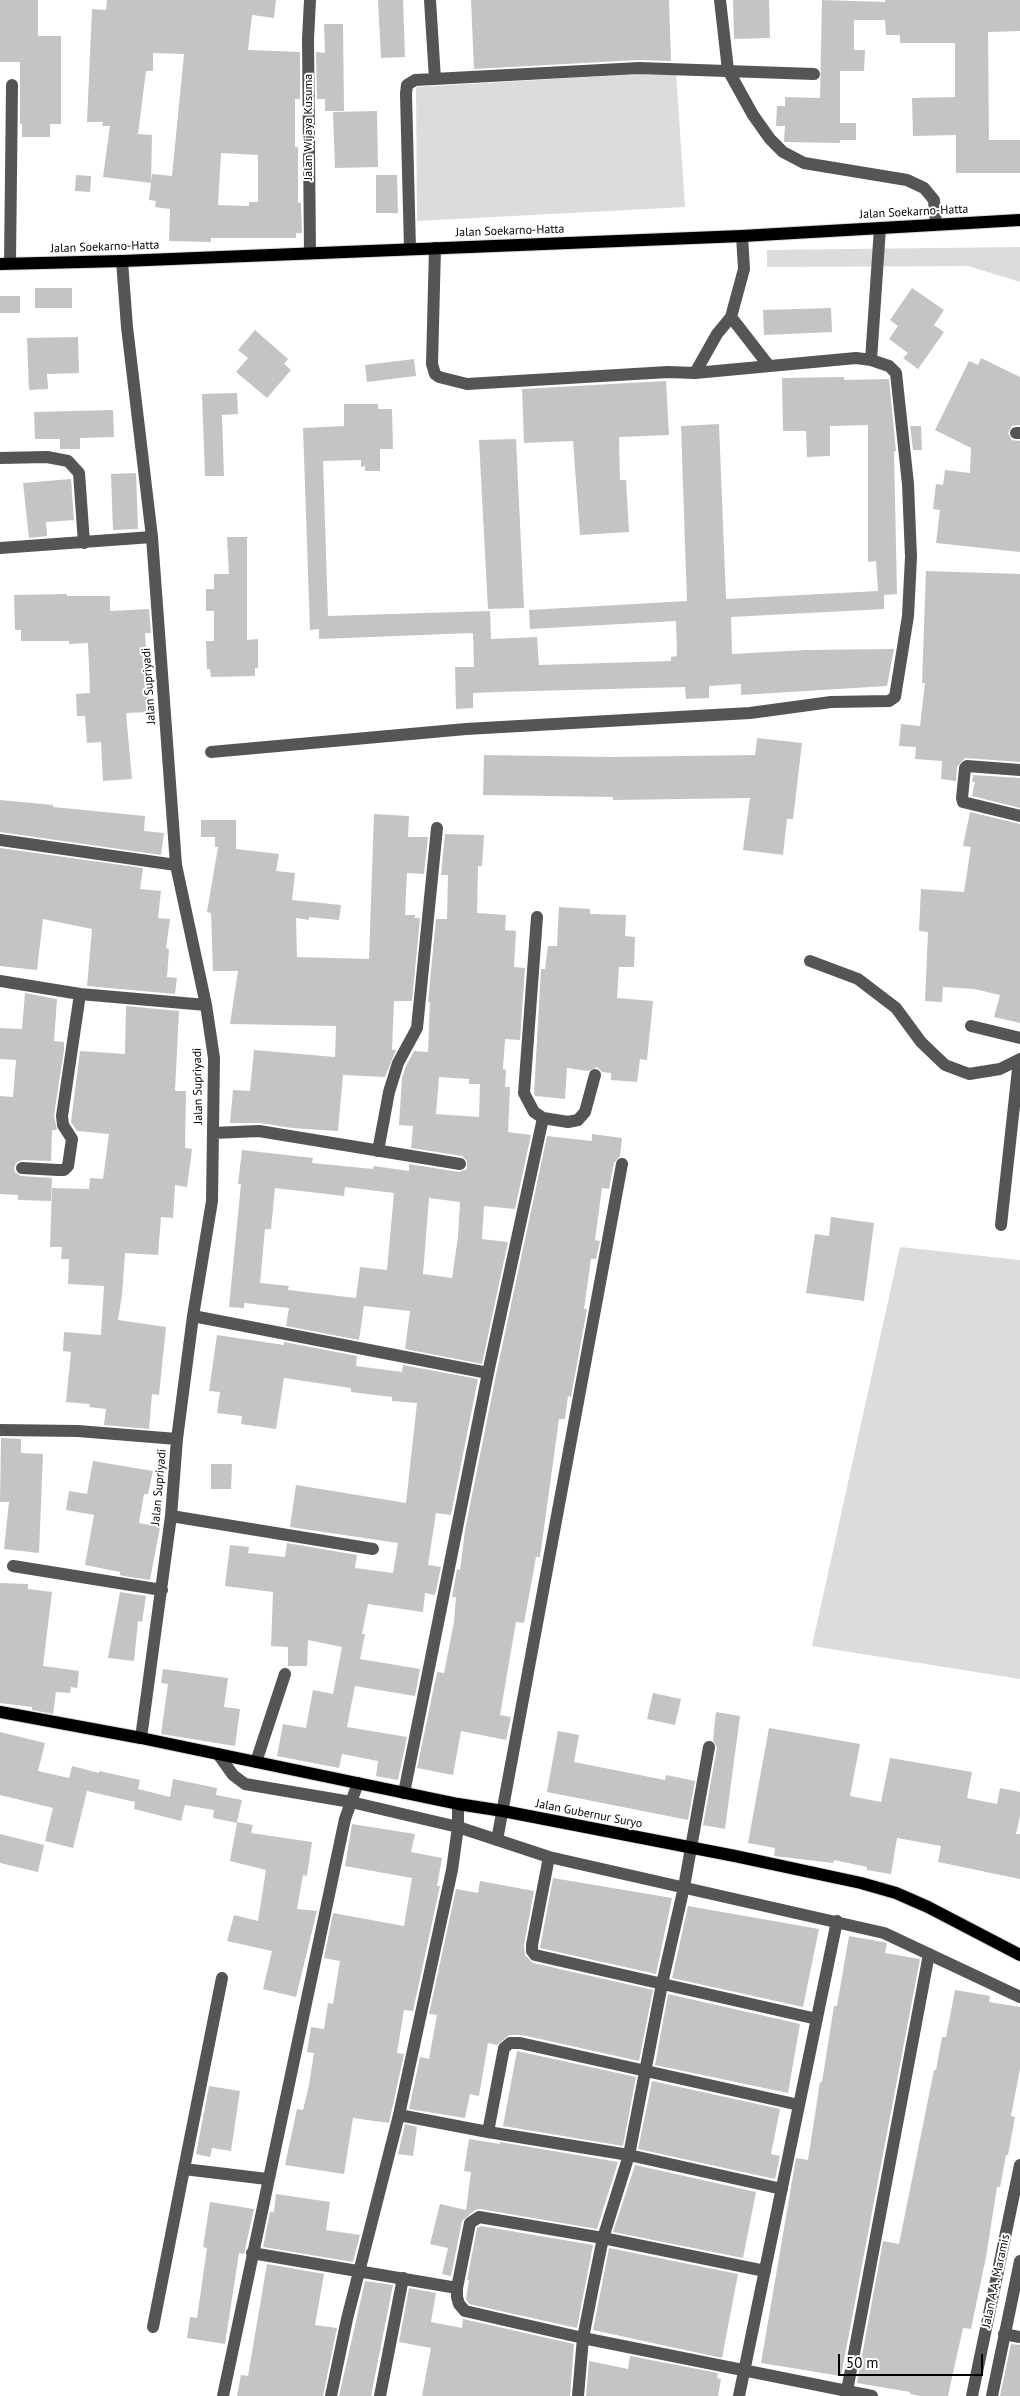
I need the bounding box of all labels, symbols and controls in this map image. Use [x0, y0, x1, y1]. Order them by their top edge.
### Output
street label: Jalan Wijaya Kusuma [302, 74, 316, 180]
street label: Jalan Soekarno-Hatta [859, 202, 969, 222]
street label: Jalan Soekarno-Hatta [455, 222, 565, 240]
street label: Jalan Soekarno-Hatta [50, 238, 160, 256]
street label: Jalan Supriyadi [139, 647, 159, 725]
street label: Jalan Supriyadi [190, 1048, 206, 1124]
street label: Jalan Supriyadi [148, 1448, 170, 1526]
street label: Jalan Gubernur Suryo [534, 1797, 644, 1831]
street label: Jalan A.A. Maramis [979, 2233, 1013, 2329]
scale bar [840, 2344, 985, 2376]
text: 50 m [846, 2353, 879, 2372]

